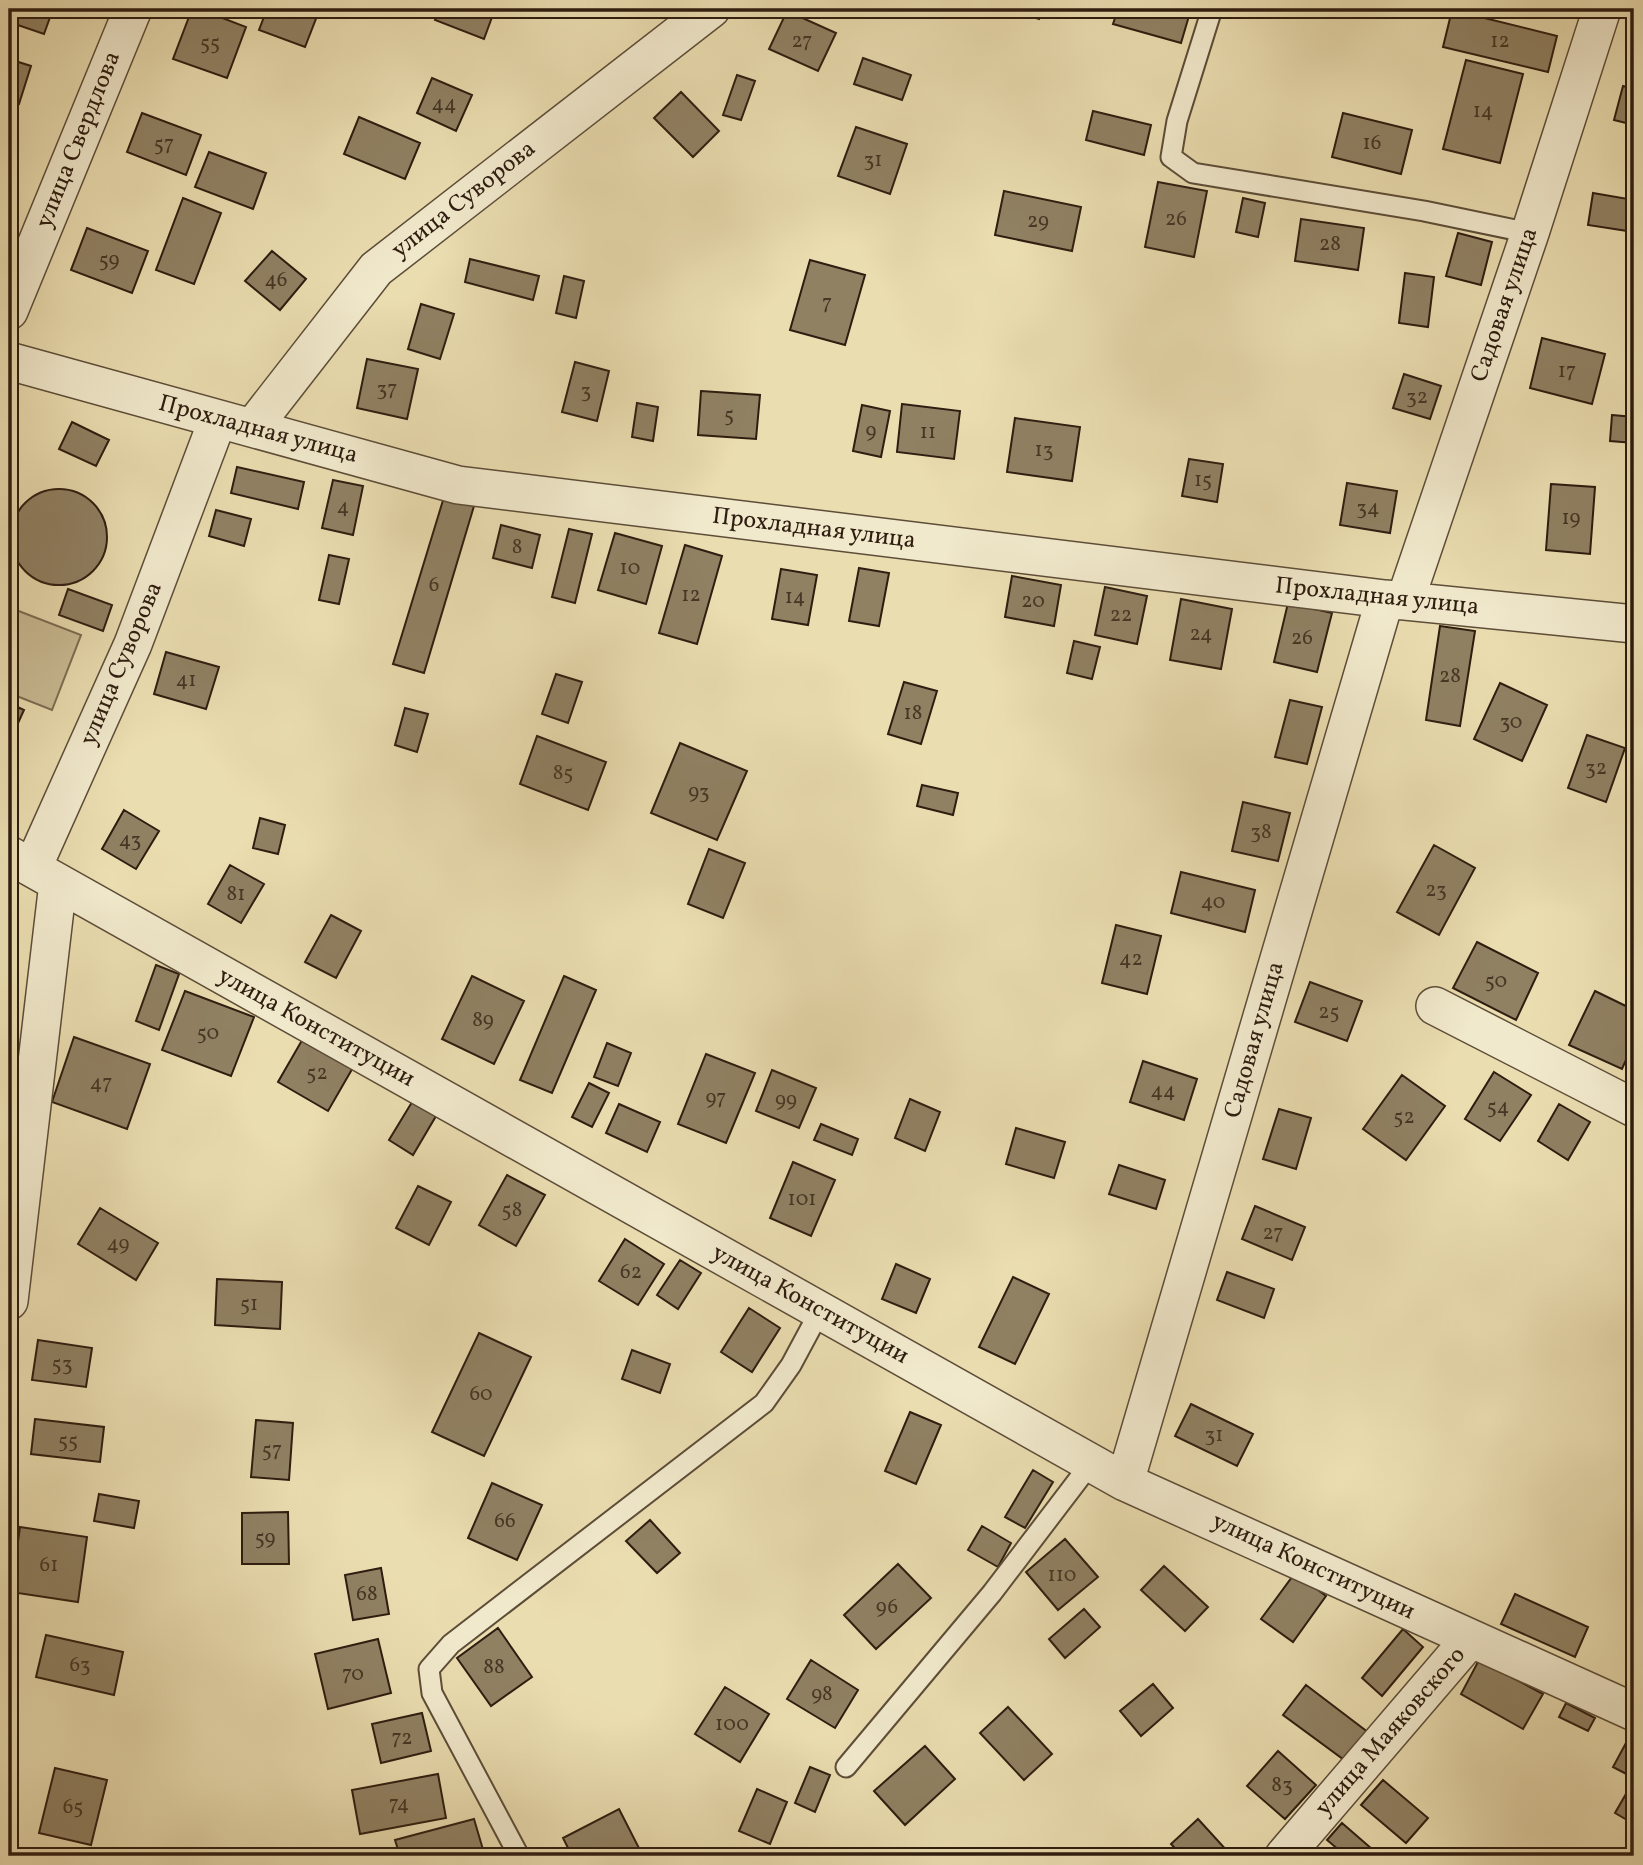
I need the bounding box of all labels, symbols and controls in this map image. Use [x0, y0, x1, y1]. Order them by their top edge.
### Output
house number: 27 [792, 27, 812, 56]
house number: 12 [1490, 27, 1510, 56]
house number: 55 [200, 29, 220, 58]
street label: улица Свердлова [28, 46, 130, 234]
house number: 44 [431, 90, 457, 119]
house number: 14 [1473, 97, 1493, 126]
house number: 16 [1363, 129, 1381, 158]
house number: 57 [154, 130, 174, 159]
street label: улица Суворова [385, 133, 543, 267]
house number: 31 [864, 146, 882, 175]
house number: 26 [1165, 205, 1187, 234]
house number: 29 [1027, 207, 1049, 236]
street label: Садовая улица [1463, 223, 1547, 387]
house number: 28 [1319, 230, 1341, 259]
house number: 59 [99, 246, 119, 275]
house number: 46 [265, 266, 287, 295]
house number: 7 [822, 289, 832, 318]
house number: 17 [1558, 357, 1576, 386]
house number: 37 [377, 375, 397, 404]
house number: 3 [581, 377, 591, 406]
house number: 32 [1406, 383, 1428, 412]
street label: Прохладная улица [155, 387, 361, 473]
house number: 5 [724, 401, 734, 430]
house number: 9 [866, 417, 877, 446]
house number: 11 [920, 418, 936, 447]
house number: 13 [1035, 436, 1053, 465]
house number: 15 [1194, 466, 1212, 495]
house number: 4 [337, 493, 349, 522]
house number: 34 [1356, 494, 1380, 523]
street label: Прохладная улица [710, 500, 918, 558]
house number: 19 [1561, 504, 1581, 533]
house number: 8 [512, 533, 522, 562]
house number: 10 [620, 554, 640, 583]
street label: Прохладная улица [1273, 569, 1481, 625]
house number: 6 [429, 571, 439, 600]
street label: улица Суворова [72, 577, 172, 751]
house number: 12 [681, 581, 701, 610]
house number: 14 [785, 583, 805, 612]
house number: 20 [1021, 587, 1045, 616]
house number: 22 [1110, 601, 1132, 630]
house number: 24 [1189, 620, 1213, 649]
house number: 26 [1291, 624, 1313, 653]
house number: 28 [1439, 662, 1461, 691]
house number: 41 [176, 666, 196, 695]
house number: 18 [904, 699, 922, 728]
house number: 30 [1500, 708, 1522, 737]
house number: 32 [1585, 754, 1607, 783]
house number: 85 [553, 759, 573, 788]
house number: 93 [688, 778, 710, 807]
house number: 38 [1250, 818, 1272, 847]
house number: 43 [119, 826, 141, 855]
house number: 23 [1425, 876, 1447, 905]
house number: 81 [227, 880, 245, 909]
house number: 40 [1201, 888, 1225, 917]
house number: 42 [1119, 945, 1143, 974]
street label: Садовая улица [1216, 958, 1294, 1122]
street label: улица Конституции [211, 960, 421, 1096]
house number: 50 [1485, 967, 1507, 996]
house number: 25 [1318, 998, 1340, 1027]
house number: 89 [472, 1006, 494, 1035]
house number: 50 [197, 1019, 219, 1048]
house number: 52 [306, 1059, 328, 1088]
house number: 47 [90, 1069, 112, 1098]
house number: 44 [1150, 1077, 1176, 1106]
house number: 97 [705, 1084, 727, 1113]
house number: 99 [775, 1086, 797, 1115]
house number: 54 [1487, 1093, 1509, 1122]
house number: 52 [1393, 1103, 1415, 1132]
house number: 101 [788, 1185, 816, 1214]
house number: 58 [502, 1196, 522, 1225]
house number: 27 [1263, 1219, 1283, 1248]
house number: 49 [107, 1230, 130, 1259]
street label: улица Конституции [705, 1237, 915, 1373]
house number: 62 [620, 1258, 642, 1287]
house number: 51 [240, 1290, 258, 1319]
house number: 53 [52, 1350, 72, 1379]
house number: 60 [469, 1380, 493, 1409]
house number: 31 [1205, 1421, 1223, 1450]
house number: 55 [58, 1427, 78, 1456]
house number: 57 [262, 1436, 282, 1465]
street label: улица Конституции [1206, 1505, 1420, 1629]
house number: 66 [494, 1507, 516, 1536]
house number: 59 [255, 1524, 275, 1553]
house number: 61 [40, 1551, 58, 1580]
house number: 110 [1048, 1561, 1076, 1590]
house number: 68 [356, 1580, 378, 1609]
house number: 96 [876, 1593, 898, 1622]
street label: улица Маяковского [1308, 1640, 1474, 1824]
house number: 63 [69, 1651, 91, 1680]
house number: 88 [483, 1653, 505, 1682]
house number: 70 [342, 1660, 364, 1689]
house number: 98 [811, 1680, 833, 1709]
house number: 100 [715, 1710, 749, 1739]
house number: 72 [391, 1724, 413, 1753]
house number: 83 [1271, 1771, 1293, 1800]
house number: 74 [389, 1790, 409, 1819]
house number: 65 [63, 1793, 83, 1822]

